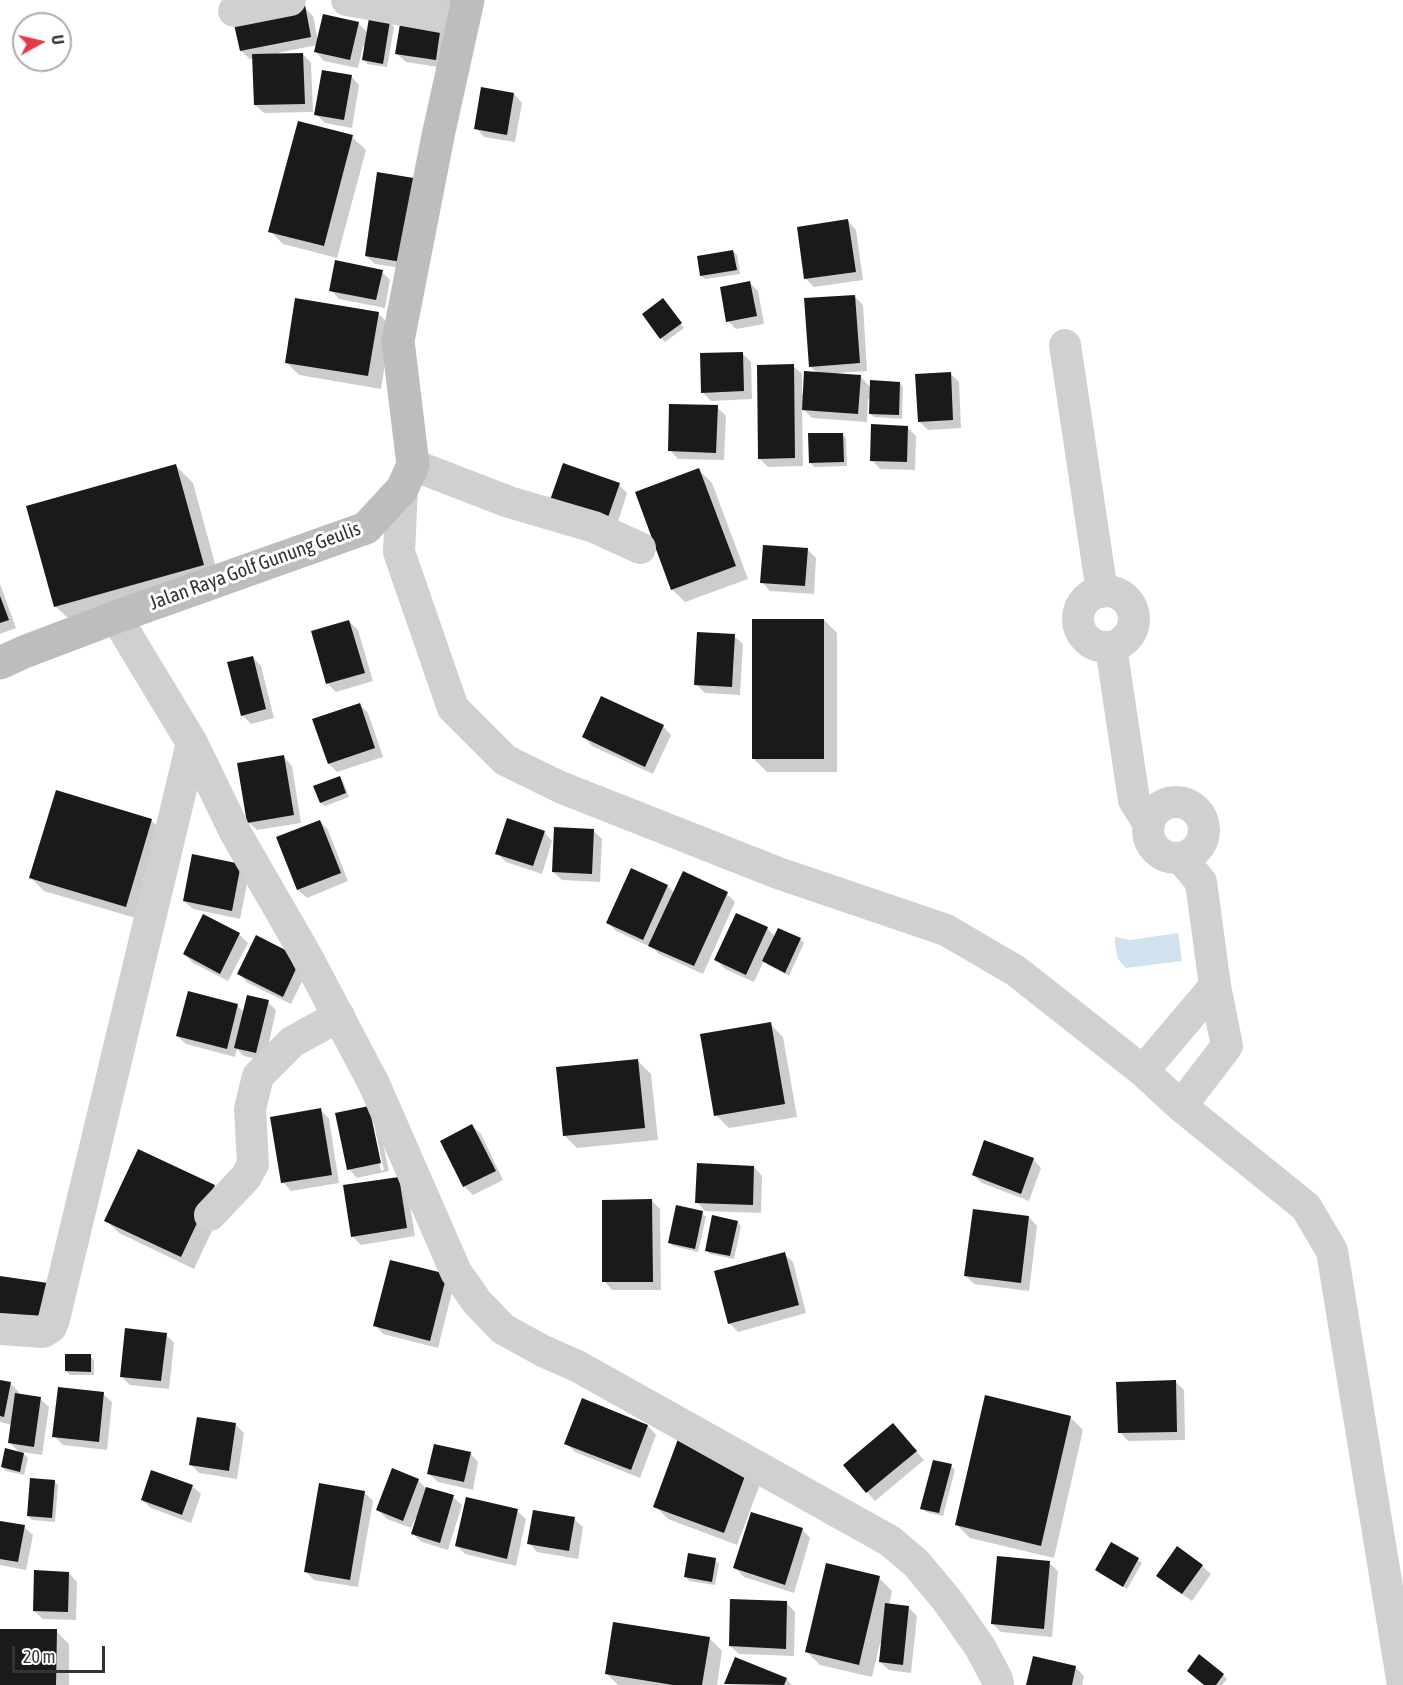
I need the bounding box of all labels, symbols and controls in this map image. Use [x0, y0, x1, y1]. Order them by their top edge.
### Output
north arrow [12, 12, 72, 72]
text: U [48, 34, 67, 46]
street label: Jalan Raya Golf Gunung Geulis [146, 517, 364, 615]
scale bar [15, 1634, 108, 1672]
text: 20 m [23, 1646, 55, 1667]

